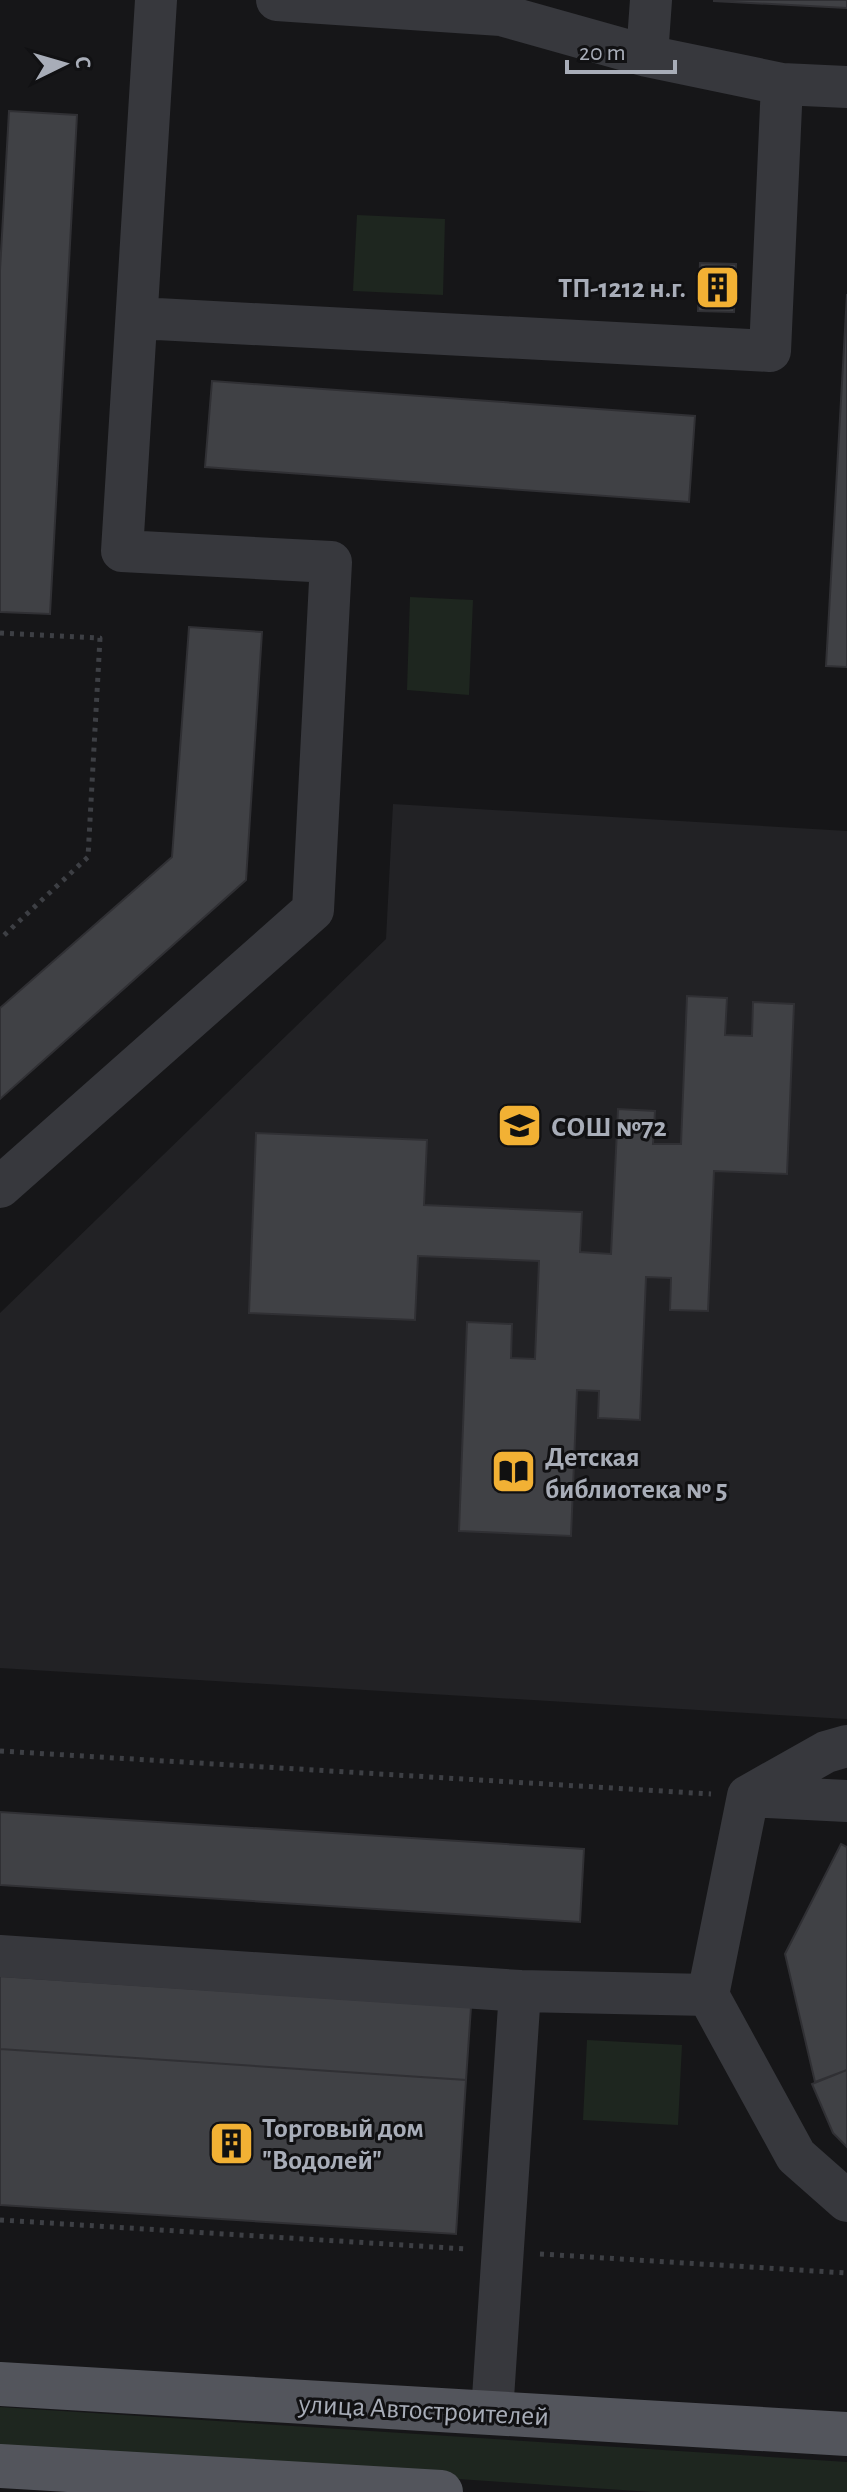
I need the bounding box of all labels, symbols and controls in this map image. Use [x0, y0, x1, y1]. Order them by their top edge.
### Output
north arrow [24, 24, 104, 104]
scale bar [567, 24, 675, 74]
text: 20 m [579, 41, 626, 65]
text: С [71, 55, 94, 69]
building icon: ТП-1212 н.г. [693, 263, 741, 311]
place label: ТП-1212 н.г. [558, 275, 686, 303]
school or university icon: СОШ №72 [496, 1102, 544, 1150]
place label: СОШ №72 [551, 1114, 667, 1142]
place label: Детская библиотека № 5 [545, 1444, 728, 1504]
library icon: Детская библиотека № 5 [490, 1448, 538, 1496]
place label: Торговый дом "Водолей" [262, 2115, 424, 2175]
building icon: Торговый дом "Водолей" [207, 2119, 255, 2167]
street label: улица Автостроителей [297, 2390, 550, 2432]

